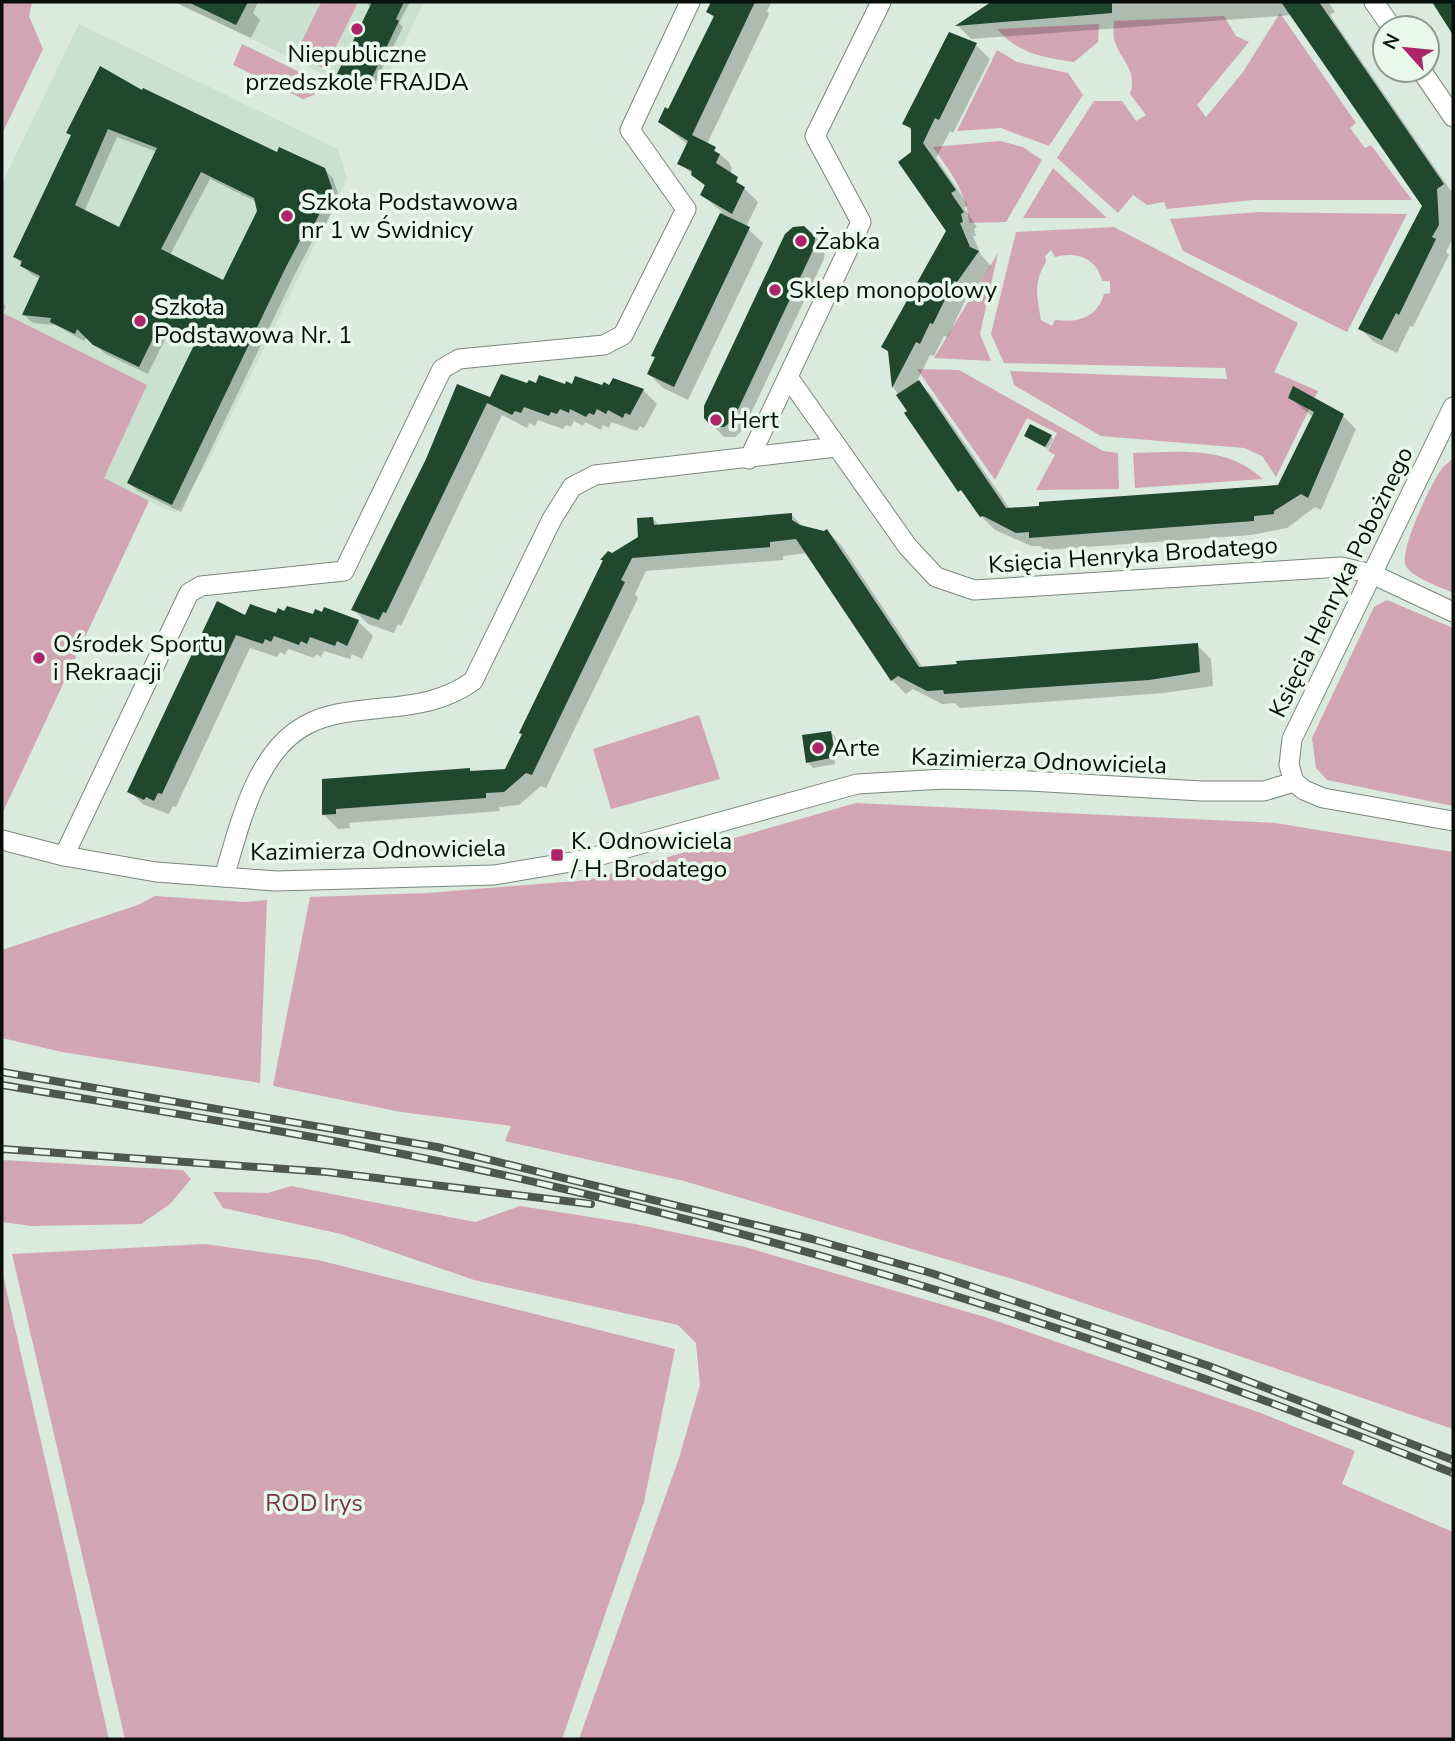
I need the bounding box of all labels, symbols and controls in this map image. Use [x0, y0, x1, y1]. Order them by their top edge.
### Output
north arrow [1371, 14, 1441, 84]
marker: Niepubliczne przedszkole FRAJDA [349, 21, 365, 37]
text: N [1377, 29, 1407, 54]
place label: Niepubliczne przedszkole FRAJDA [245, 38, 469, 98]
place label: Szkoła Podstawowa nr 1 w Świdnicy [301, 186, 518, 246]
marker: Szkoła Podstawowa nr 1 w Świdnicy [279, 208, 295, 224]
place label: Żabka [815, 225, 880, 257]
marker: Żabka [793, 233, 809, 249]
place label: Sklep monopolowy [789, 274, 998, 306]
marker: Sklep monopolowy [767, 282, 783, 298]
place label: Szkoła Podstawowa Nr. 1 [154, 291, 352, 351]
marker: Szkoła Podstawowa Nr. 1 [132, 313, 148, 329]
place label: Hert [730, 404, 779, 436]
marker: Hert [708, 412, 724, 428]
street label: Księcia Henryka Pobożnego [1261, 441, 1421, 723]
street label: Księcia Henryka Brodatego [987, 529, 1279, 581]
place label: Ośrodek Sportu i Rekraacji [53, 628, 223, 688]
marker: Ośrodek Sportu i Rekraacji [31, 650, 47, 666]
place label: Arte [832, 732, 880, 764]
marker: Arte [810, 740, 826, 756]
street label: Kazimierza Odnowiciela [911, 741, 1167, 781]
place label: K. Odnowiciela / H. Brodatego [570, 825, 732, 885]
street label: Kazimierza Odnowiciela [250, 832, 506, 868]
marker: K. Odnowiciela / H. Brodatego [549, 847, 565, 863]
park label: ROD Irys [265, 1487, 363, 1519]

